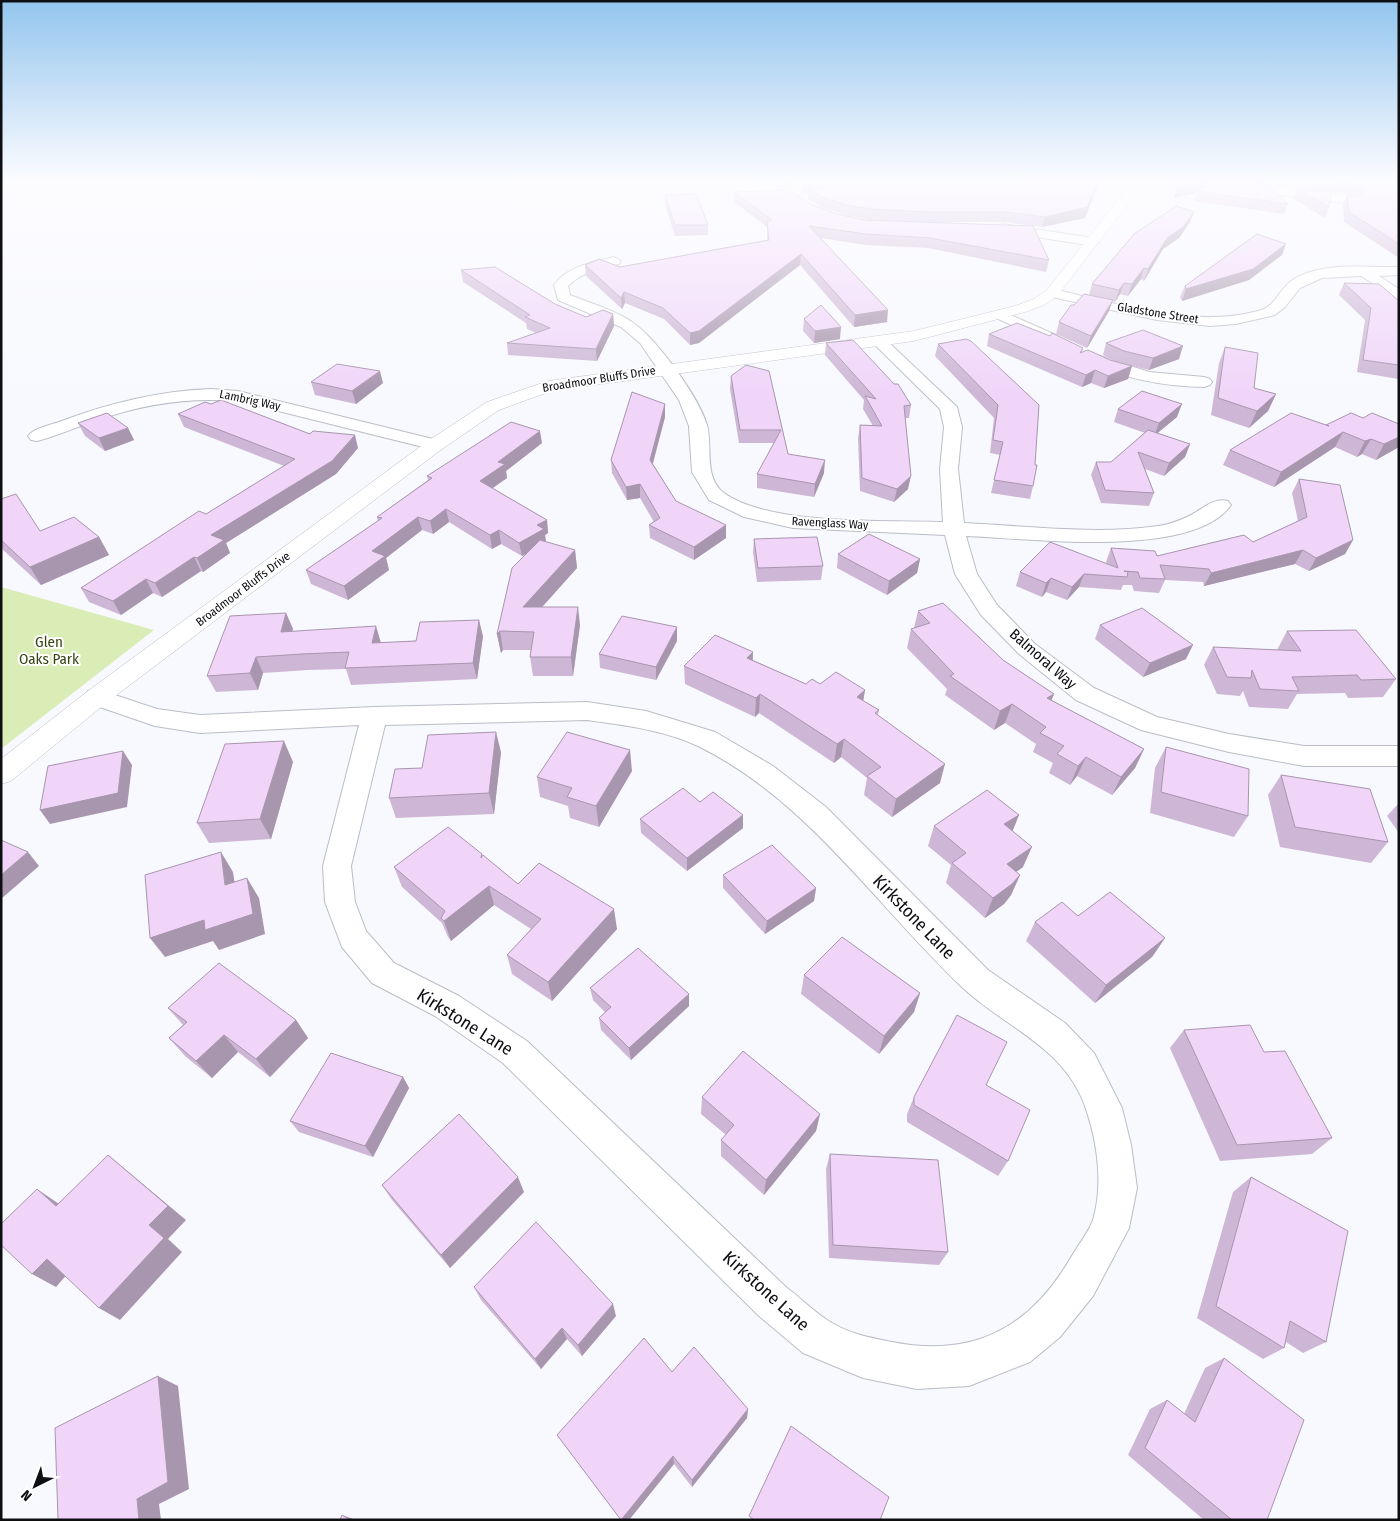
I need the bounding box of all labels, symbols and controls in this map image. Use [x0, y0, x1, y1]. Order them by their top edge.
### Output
street label: Gladstone Street [1116, 300, 1200, 326]
street label: Broadmoor Bluffs Drive [541, 363, 657, 395]
street label: Lambrig Way [218, 387, 282, 413]
street label: Ravenglass Way [791, 514, 869, 532]
street label: Broadmoor Bluffs Drive [193, 549, 293, 629]
street label: Balmoral Way [1006, 625, 1080, 693]
park label: Glen Oaks Park [19, 633, 79, 668]
street label: Kirkstone Lane [868, 870, 960, 964]
street label: Kirkstone Lane [413, 984, 517, 1060]
street label: Kirkstone Lane [718, 1246, 814, 1336]
north arrow [10, 1461, 60, 1511]
text: N [18, 1486, 35, 1504]

